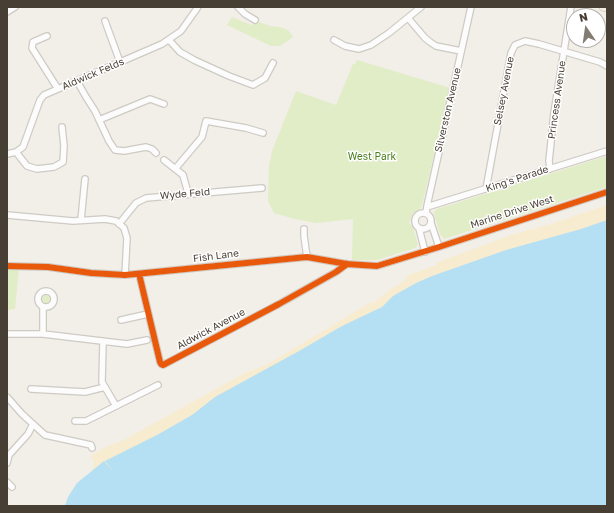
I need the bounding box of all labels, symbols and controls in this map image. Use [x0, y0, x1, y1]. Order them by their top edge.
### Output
north arrow [566, 8, 606, 48]
text: N [578, 10, 589, 24]
street label: Aldwick Felds [60, 56, 126, 92]
street label: Selsey Avenue [491, 56, 517, 126]
street label: Princess Avenue [546, 60, 568, 140]
street label: Silverston Avenue [432, 67, 464, 153]
park label: West Park [348, 151, 396, 163]
street label: King's Parade [484, 163, 550, 195]
street label: Wyde Feld [159, 186, 211, 202]
street label: Marine Drive West [469, 193, 555, 231]
street label: Fish Lane [192, 247, 240, 265]
street label: Aldwick Avenue [175, 306, 247, 352]

